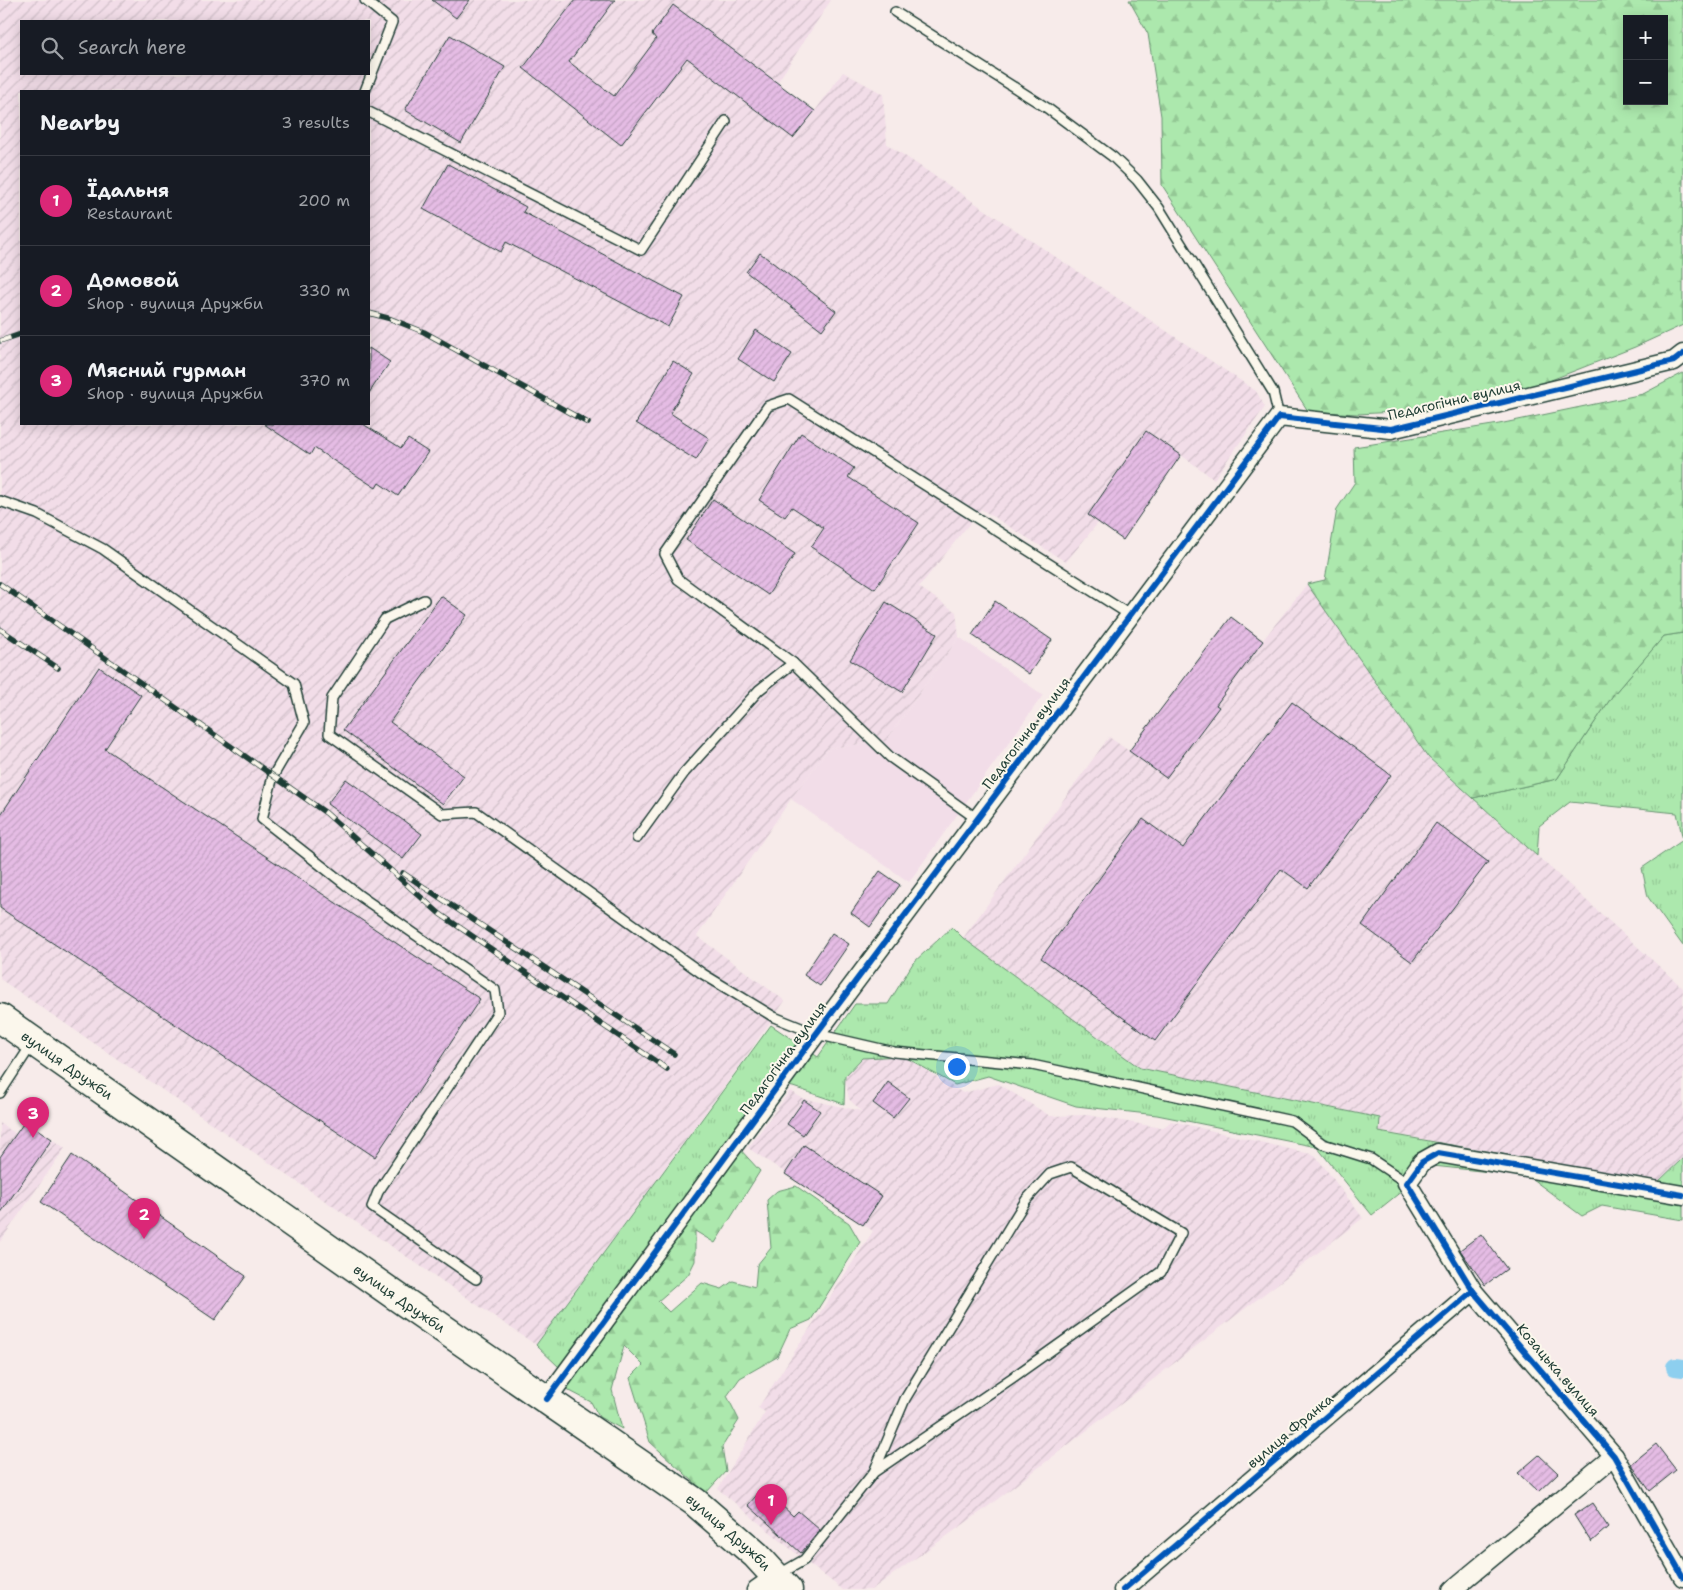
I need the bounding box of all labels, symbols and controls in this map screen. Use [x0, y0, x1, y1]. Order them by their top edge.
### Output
map controls [1623, 15, 1668, 105]
button: + [1623, 15, 1668, 60]
search box [20, 20, 370, 75]
icon: search [38, 34, 66, 62]
text: Search here [78, 35, 187, 60]
button: − [1623, 60, 1668, 105]
text: Nearby [40, 109, 120, 137]
text: 3 results [281, 112, 350, 133]
text: Їдальня [87, 178, 169, 203]
text: 1 [52, 190, 60, 211]
text: 200 m [298, 190, 350, 211]
text: Restaurant [87, 203, 173, 224]
text: Домовой [87, 268, 179, 293]
text: 2 [50, 280, 62, 301]
text: 330 m [298, 280, 350, 301]
text: Shop · вулиця Дружби [87, 293, 263, 314]
text: Мясний гурман [87, 358, 246, 383]
text: 3 [50, 370, 62, 391]
text: 370 m [299, 370, 350, 391]
street label: Педагогічна вулиця [1386, 376, 1522, 424]
text: Shop · вулиця Дружби [87, 383, 263, 404]
street label: Педагогічна вулиця [978, 673, 1074, 793]
street label: Педагогічна вулиця [736, 998, 830, 1118]
street label: вулиця Дружби [18, 1027, 117, 1104]
your location [944, 1054, 970, 1080]
pin: 3 [17, 1097, 49, 1138]
pin: 2 [128, 1198, 160, 1239]
street label: вулиця Дружби [350, 1260, 449, 1336]
street label: Козацька вулиця [1513, 1320, 1603, 1420]
street label: вулиця Франка [1243, 1390, 1337, 1472]
pin: 1 [755, 1484, 787, 1525]
street label: вулиця Дружби [683, 1489, 775, 1575]

